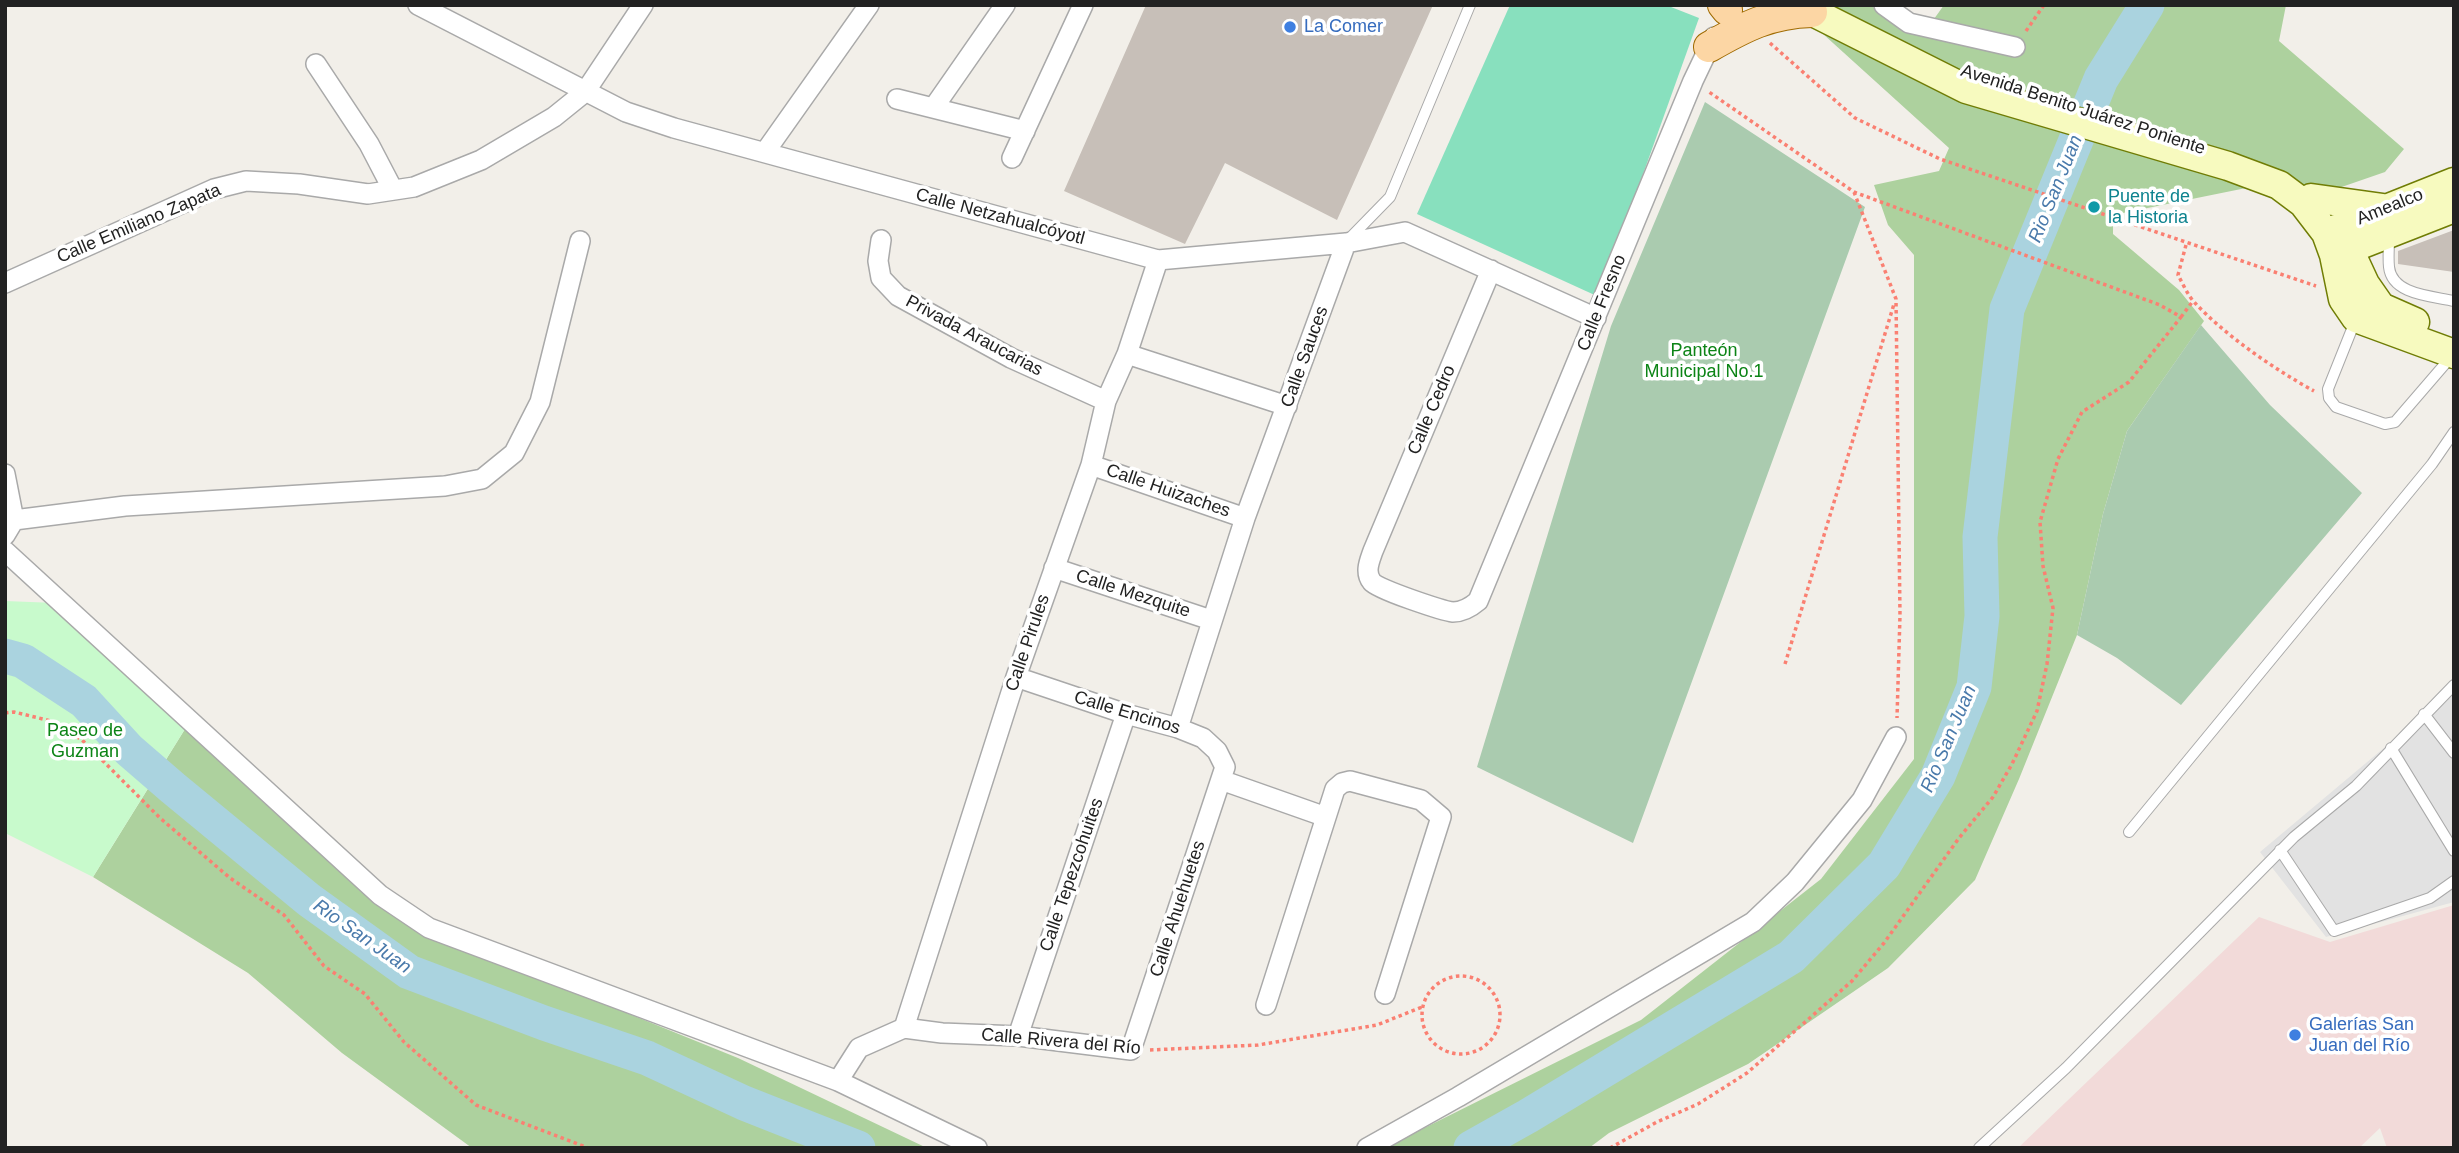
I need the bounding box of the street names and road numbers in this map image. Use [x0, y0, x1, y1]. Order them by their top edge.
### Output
street label: Avenida Benito Juárez Poniente [1958, 60, 2208, 160]
street label: Calle Emiliano Zapata [54, 180, 224, 268]
street label: Calle Netzahualcóyotl [913, 184, 1087, 250]
street label: Amealco [2353, 184, 2427, 230]
street label: Calle Fresno [1573, 252, 1631, 354]
street label: Privada Araucarias [902, 291, 1046, 381]
street label: Calle Sauces [1277, 303, 1333, 411]
street label: Calle Cedro [1403, 362, 1461, 458]
street label: Calle Huizaches [1103, 460, 1233, 522]
street label: Calle Mezquite [1073, 565, 1193, 623]
street label: Calle Pirules [1001, 592, 1055, 694]
street label: Calle Encinos [1071, 687, 1183, 739]
street label: Calle Tepezcohuites [1036, 795, 1108, 955]
street label: Calle Ahuehuetes [1146, 838, 1210, 980]
street label: Calle Rivera del Río [980, 1024, 1142, 1060]

